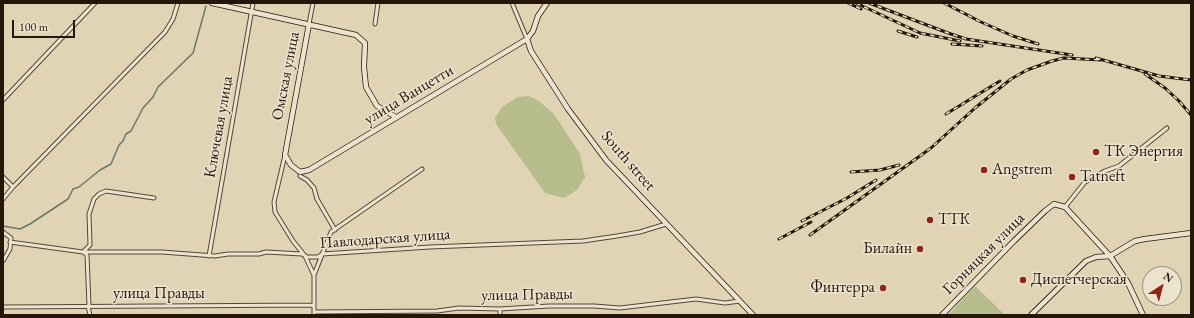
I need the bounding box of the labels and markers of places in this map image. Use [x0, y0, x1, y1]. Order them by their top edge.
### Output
place label: ТК Энергия [1104, 142, 1183, 162]
marker: ТК Энергия [1091, 147, 1101, 157]
place label: Angstrem [992, 160, 1053, 180]
marker: Angstrem [979, 165, 989, 175]
place label: Tatneft [1080, 167, 1125, 187]
marker: Tatneft [1067, 172, 1077, 182]
place label: ТТК [938, 210, 970, 230]
marker: ТТК [925, 215, 935, 225]
place label: Билайн [863, 239, 912, 259]
marker: Билайн [915, 244, 925, 254]
place label: Диспетчерская [1031, 270, 1127, 290]
marker: Диспетчерская [1018, 275, 1028, 285]
place label: Финтерра [811, 278, 875, 298]
marker: Финтерра [878, 283, 888, 293]

